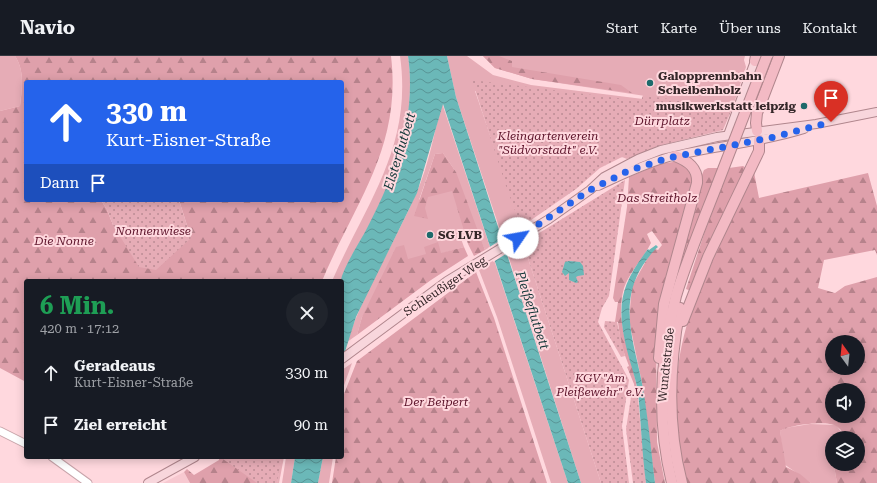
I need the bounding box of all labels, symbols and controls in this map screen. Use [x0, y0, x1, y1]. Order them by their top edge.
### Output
text: Navio [20, 16, 75, 39]
text: Start [606, 20, 639, 36]
text: Karte [661, 20, 697, 36]
text: Über uns [719, 20, 781, 36]
text: Kontakt [803, 20, 857, 36]
place label: Galopprennbahn Scheibenholz [658, 69, 762, 97]
marker: Galopprennbahn Scheibenholz [645, 78, 655, 88]
pin [814, 81, 848, 122]
icon: arrive [820, 87, 842, 109]
text: 330 m [106, 95, 187, 128]
icon: ahead [40, 96, 92, 148]
place label: musikwerkstatt leipzig [656, 99, 797, 113]
marker: musikwerkstatt leipzig [799, 101, 809, 111]
water label: Elsterflutbett [380, 111, 418, 193]
park label: Dürrplatz [633, 114, 690, 128]
text: Kurt-Eisner-Straße [106, 129, 271, 150]
park label: Kleingartenverein "Südvorstadt" e.V. [497, 129, 598, 157]
icon: arrive [87, 172, 109, 194]
text: Dann [40, 174, 79, 192]
park label: Das Streitholz [616, 191, 697, 205]
position arrow [497, 217, 539, 259]
park label: Nonnenwiese [114, 224, 191, 238]
place label: SG LVB [438, 228, 482, 242]
marker: SG LVB [425, 230, 435, 240]
park label: Die Nonne [33, 234, 94, 248]
street label: Schleußiger Weg [401, 253, 489, 319]
water label: Pleißeflutbett [512, 268, 552, 352]
text: 6 Min. [40, 292, 114, 320]
button: close [286, 292, 328, 334]
text: 420 m · 17:12 [40, 321, 119, 336]
street label: Wundtstraße [655, 327, 677, 403]
north arrow [825, 335, 865, 375]
map controls [825, 335, 865, 471]
text: Geradeaus [74, 357, 155, 375]
icon: ahead [40, 362, 62, 384]
text: 330 m [285, 364, 328, 382]
park label: KGV "Am Pleißewehr" e.V. [555, 371, 644, 399]
text: Kurt-Eisner-Straße [74, 375, 193, 390]
button: sound [825, 383, 865, 423]
park label: Der Beipert [403, 395, 469, 409]
icon: arrive [40, 414, 62, 436]
text: Ziel erreicht [74, 416, 167, 434]
text: 90 m [294, 416, 328, 434]
button: layers [825, 431, 865, 471]

